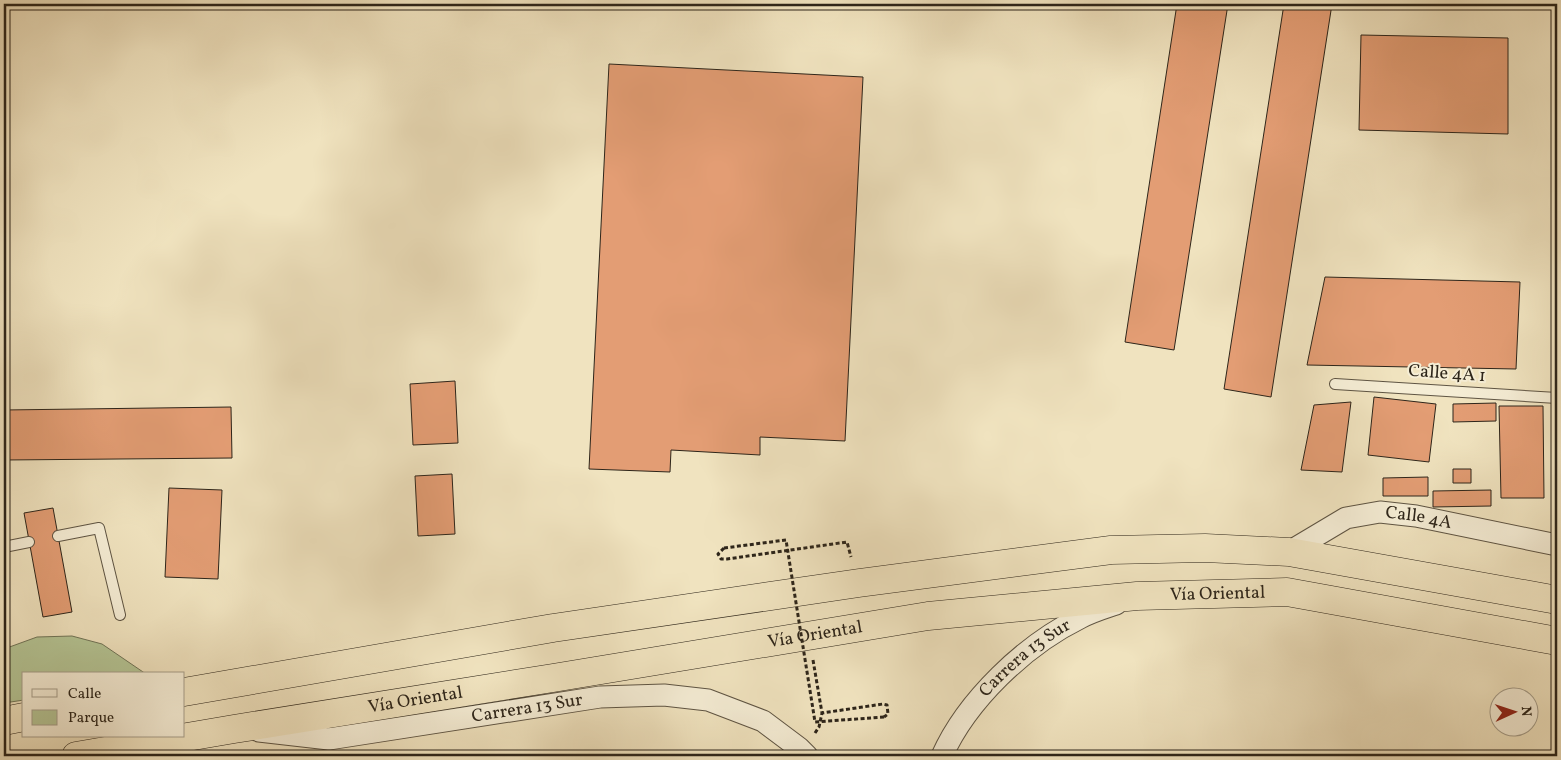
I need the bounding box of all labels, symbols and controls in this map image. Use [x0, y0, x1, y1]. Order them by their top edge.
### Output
street label: Calle 4A 1 [1407, 359, 1487, 389]
street label: Calle 4A [1384, 500, 1455, 536]
street label: Vía Oriental [1170, 580, 1266, 608]
street label: Carrera 13 Sur [973, 613, 1076, 703]
street label: Vía Oriental [766, 615, 864, 655]
legend [22, 672, 185, 738]
street label: Vía Oriental [366, 680, 464, 720]
text: Calle [68, 684, 101, 705]
street label: Carrera 13 Sur [470, 687, 585, 729]
north arrow [1488, 688, 1538, 738]
text: N [1516, 706, 1535, 717]
text: Parque [68, 708, 114, 729]

